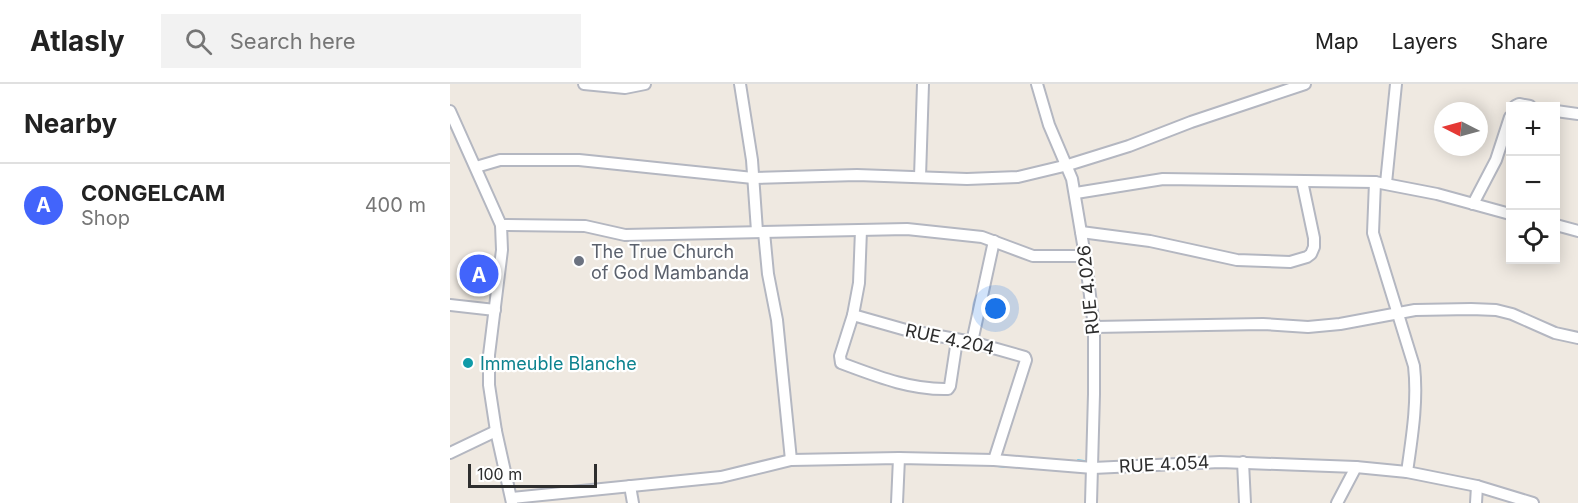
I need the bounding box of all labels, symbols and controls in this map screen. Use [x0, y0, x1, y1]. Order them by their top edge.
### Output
search box [161, 14, 581, 68]
text: Atlasly [30, 24, 125, 58]
icon: search [182, 25, 215, 58]
text: Search here [230, 28, 356, 54]
text: Map [1315, 29, 1359, 54]
text: Layers [1392, 29, 1458, 54]
text: Share [1491, 29, 1548, 54]
north arrow [1434, 102, 1488, 156]
map controls [1506, 102, 1560, 264]
button: + [1506, 102, 1560, 156]
text: Nearby [24, 108, 117, 139]
button: − [1506, 156, 1560, 210]
text: CONGELCAM [81, 180, 225, 206]
text: A [36, 193, 51, 217]
text: 400 m [365, 193, 426, 217]
text: Shop [81, 206, 130, 230]
button: locate [1506, 210, 1560, 264]
place label: The True Church of God Mambanda [591, 241, 749, 283]
street label: RUE 4.026 [1073, 244, 1103, 336]
pin: A [459, 252, 498, 297]
marker: The True Church of God Mambanda [572, 254, 586, 268]
your location [981, 294, 1010, 323]
street label: RUE 4.204 [903, 319, 997, 359]
place label: Immeuble Blanche [480, 353, 637, 374]
marker: Immeuble Blanche [461, 356, 475, 370]
street label: RUE 4.054 [1118, 451, 1210, 477]
scale bar [468, 461, 597, 488]
text: 100 m [477, 464, 522, 484]

